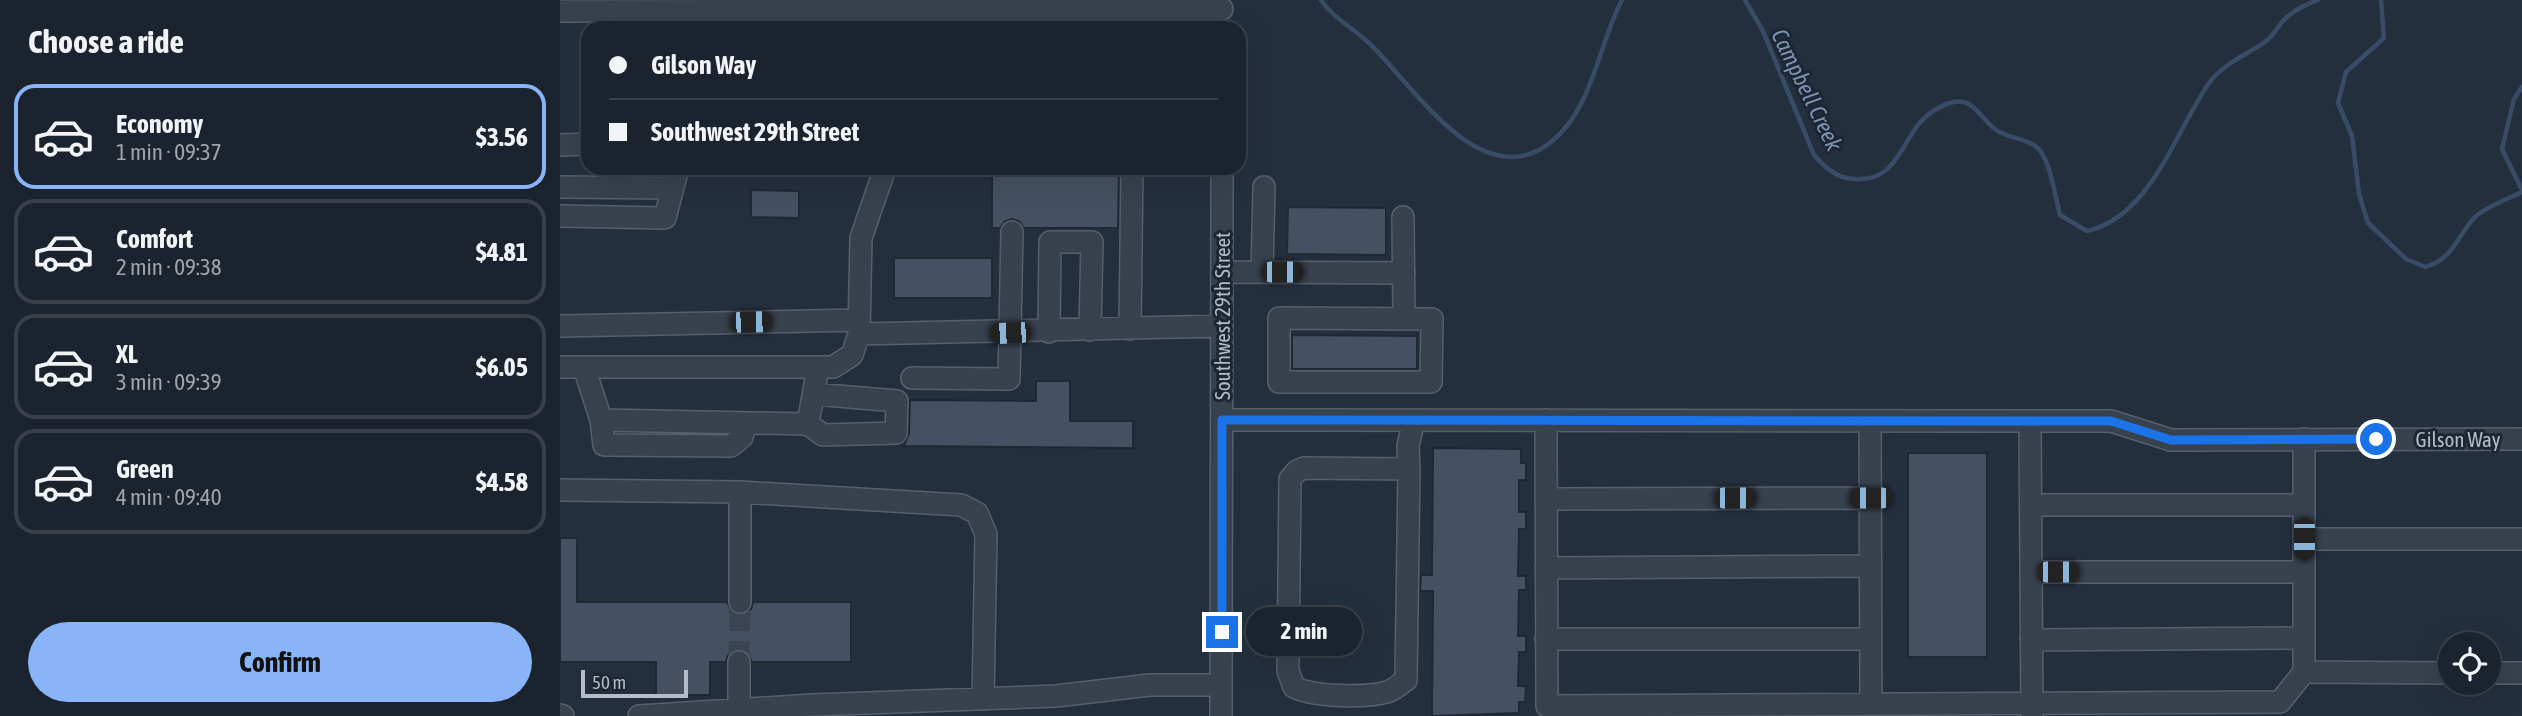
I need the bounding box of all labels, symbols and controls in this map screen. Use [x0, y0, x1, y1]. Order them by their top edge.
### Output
text: Choose a ride [28, 23, 184, 60]
water label: Campbell Creek [1766, 25, 1848, 156]
text: Gilson Way [651, 50, 756, 80]
icon: car [32, 105, 95, 168]
text: Economy [116, 109, 203, 139]
text: Southwest 29th Street [651, 117, 859, 147]
text: $3.56 [476, 122, 528, 152]
text: 1 min · 09:37 [116, 139, 222, 165]
icon: car [32, 220, 95, 283]
text: Comfort [116, 224, 193, 254]
street label: Southwest 29th Street [1210, 232, 1234, 400]
text: $4.81 [476, 237, 528, 267]
text: 2 min · 09:38 [116, 254, 222, 280]
car [1262, 262, 1304, 283]
car [730, 311, 773, 333]
car [989, 322, 1032, 344]
icon: car [32, 335, 95, 398]
text: XL [116, 339, 138, 369]
text: $6.05 [476, 352, 528, 382]
text: 3 min · 09:39 [116, 369, 222, 395]
route start [2360, 423, 2392, 455]
street label: Gilson Way [2416, 427, 2501, 451]
icon: car [32, 450, 95, 513]
text: Green [116, 454, 174, 484]
text: $4.58 [476, 467, 528, 497]
text: 4 min · 09:40 [116, 484, 222, 510]
car [1715, 488, 1757, 509]
car [1850, 488, 1892, 509]
car [2294, 518, 2315, 560]
car [2038, 562, 2080, 583]
callout: 2 min [1246, 608, 1362, 656]
route end [1206, 616, 1238, 648]
text: 2 min [1281, 618, 1327, 644]
button: Confirm [28, 622, 532, 702]
map controls [2438, 632, 2501, 695]
button: locate [2438, 632, 2501, 695]
scale bar [581, 667, 688, 699]
text: 50 m [592, 671, 626, 693]

